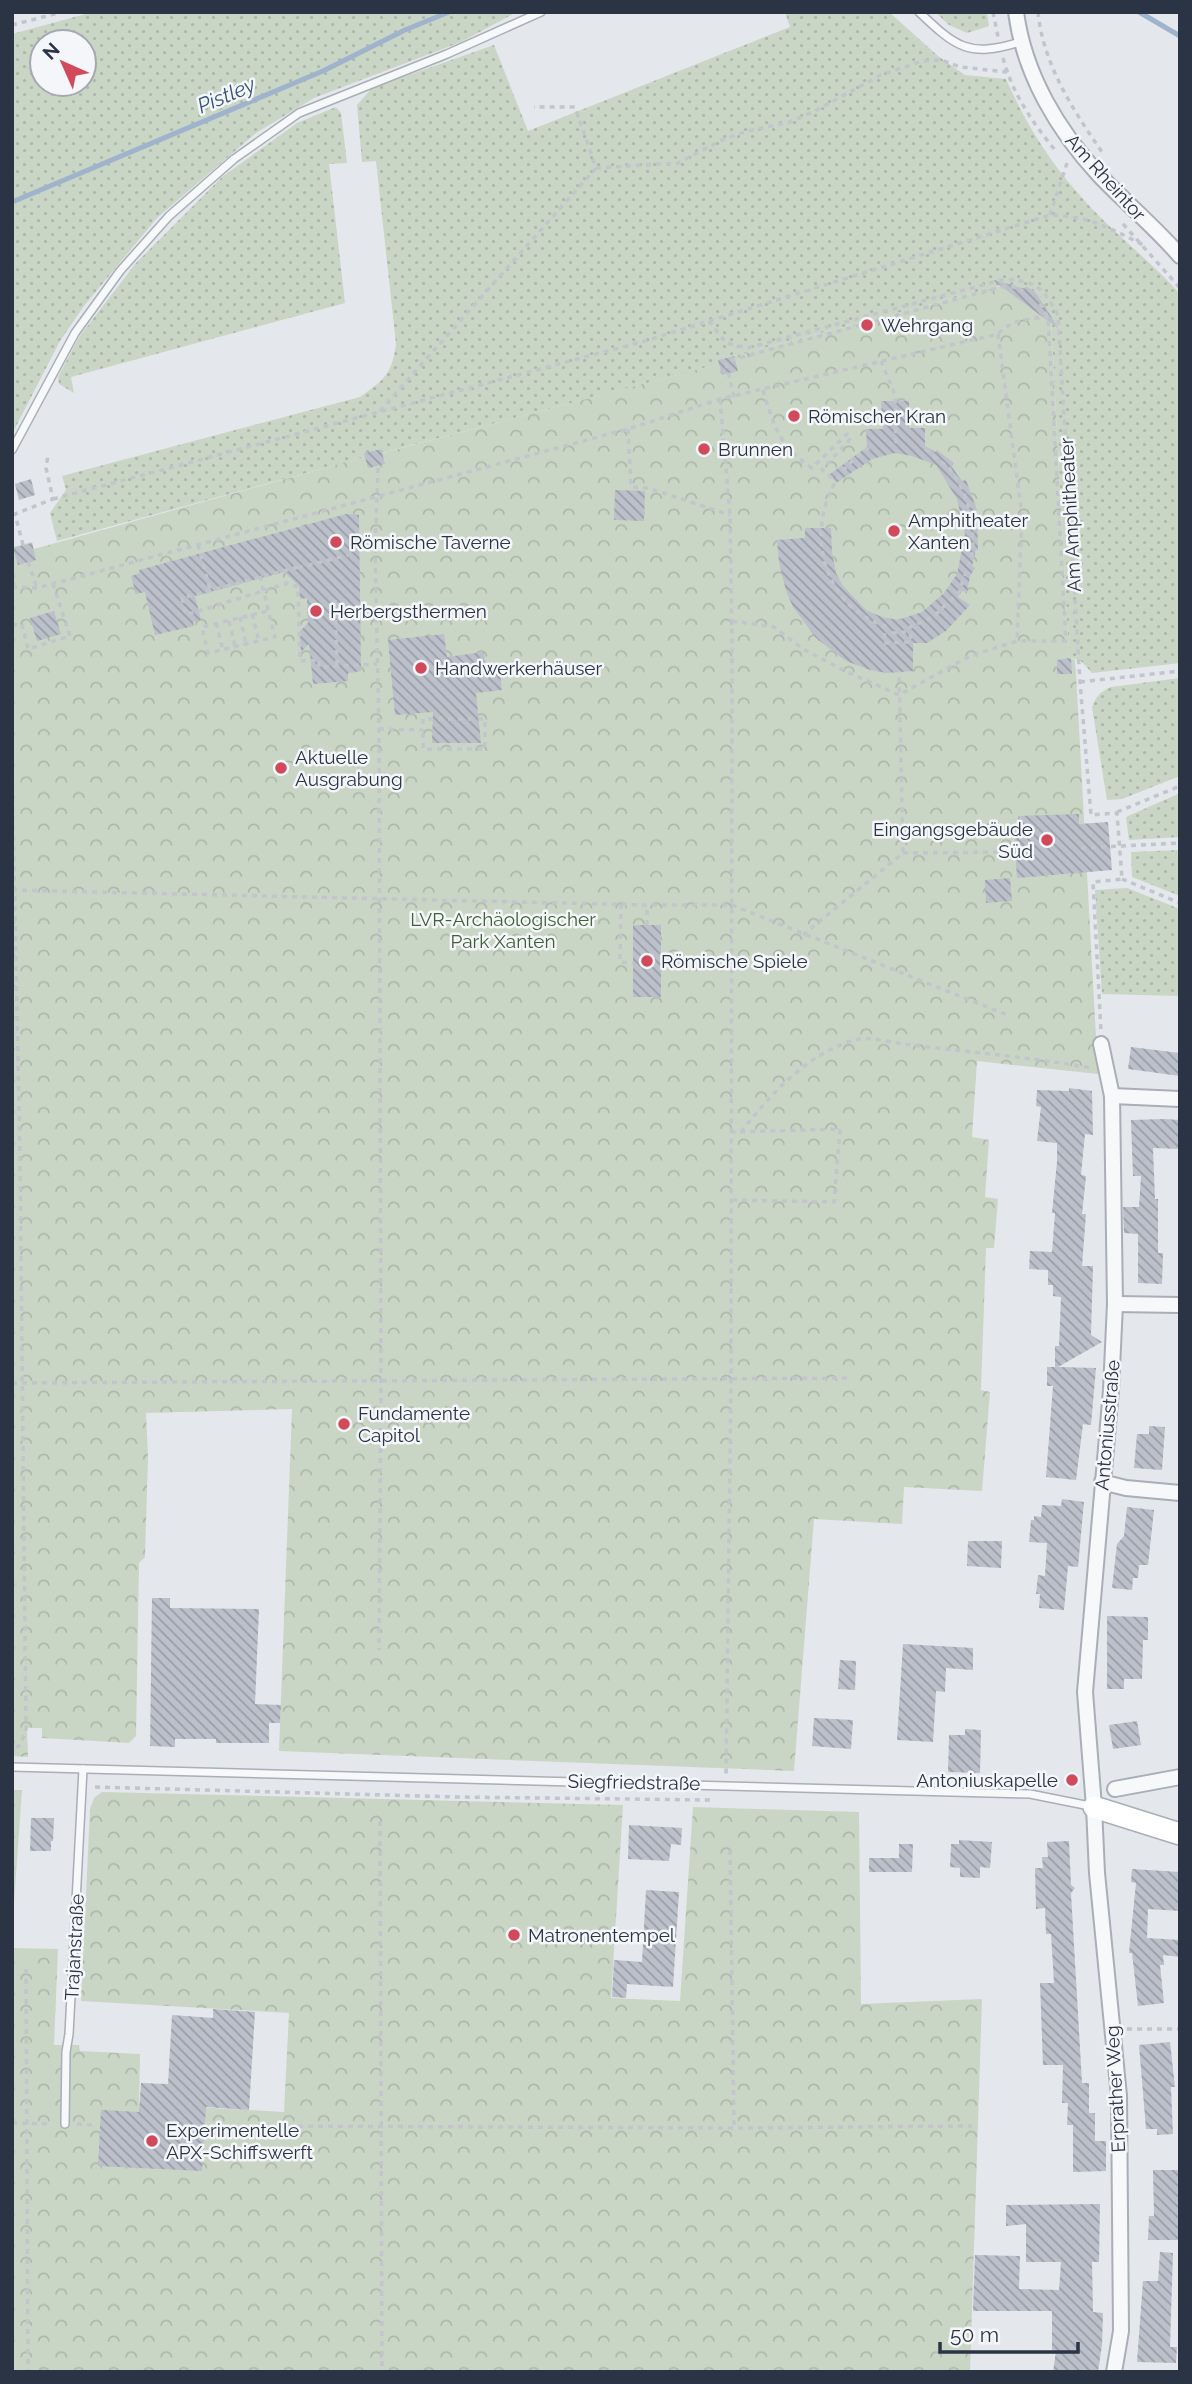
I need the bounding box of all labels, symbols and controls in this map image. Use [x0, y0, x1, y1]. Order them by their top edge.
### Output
north arrow [28, 28, 98, 98]
text: N [38, 38, 64, 64]
water label: Pistley [193, 71, 259, 118]
street label: Am Rheintor [1061, 129, 1151, 225]
place label: Wehrgang [881, 314, 973, 336]
marker: Wehrgang [859, 317, 875, 333]
place label: Römischer Kran [808, 405, 946, 427]
marker: Römischer Kran [786, 408, 802, 424]
street label: Am Amphitheater [1055, 437, 1085, 593]
place label: Brunnen [718, 438, 793, 460]
marker: Brunnen [696, 441, 712, 457]
place label: Amphitheater Xanten [908, 509, 1028, 553]
marker: Amphitheater Xanten [886, 523, 902, 539]
place label: Römische Taverne [350, 531, 511, 553]
marker: Römische Taverne [328, 534, 344, 550]
place label: Herbergsthermen [330, 600, 487, 622]
marker: Herbergsthermen [308, 603, 324, 619]
place label: Handwerkerhäuser [435, 657, 603, 679]
marker: Handwerkerhäuser [413, 660, 429, 676]
place label: Aktuelle Ausgrabung [295, 746, 403, 790]
marker: Aktuelle Ausgrabung [273, 760, 289, 776]
place label: Eingangsgebäude Süd [873, 818, 1033, 862]
marker: Eingangsgebäude Süd [1039, 832, 1055, 848]
park label: LVR-Archäologischer Park Xanten [410, 908, 596, 952]
place label: Römische Spiele [661, 950, 808, 972]
marker: Römische Spiele [639, 953, 655, 969]
street label: Antoniusstraße [1090, 1359, 1124, 1491]
place label: Fundamente Capitol [358, 1402, 470, 1446]
marker: Fundamente Capitol [336, 1416, 352, 1432]
place label: Antoniuskapelle [916, 1769, 1058, 1791]
street label: Siegfriedstraße [567, 1770, 701, 1794]
marker: Antoniuskapelle [1064, 1772, 1080, 1788]
street label: Trajanstraße [60, 1893, 88, 2001]
place label: Matronentempel [528, 1924, 676, 1946]
marker: Matronentempel [506, 1927, 522, 1943]
street label: Erprather Weg [1101, 2025, 1129, 2153]
place label: Experimentelle APX-Schiffswerft [166, 2119, 313, 2163]
marker: Experimentelle APX-Schiffswerft [144, 2133, 160, 2149]
scale bar [940, 2310, 1078, 2354]
text: 50 m [950, 2322, 999, 2347]

